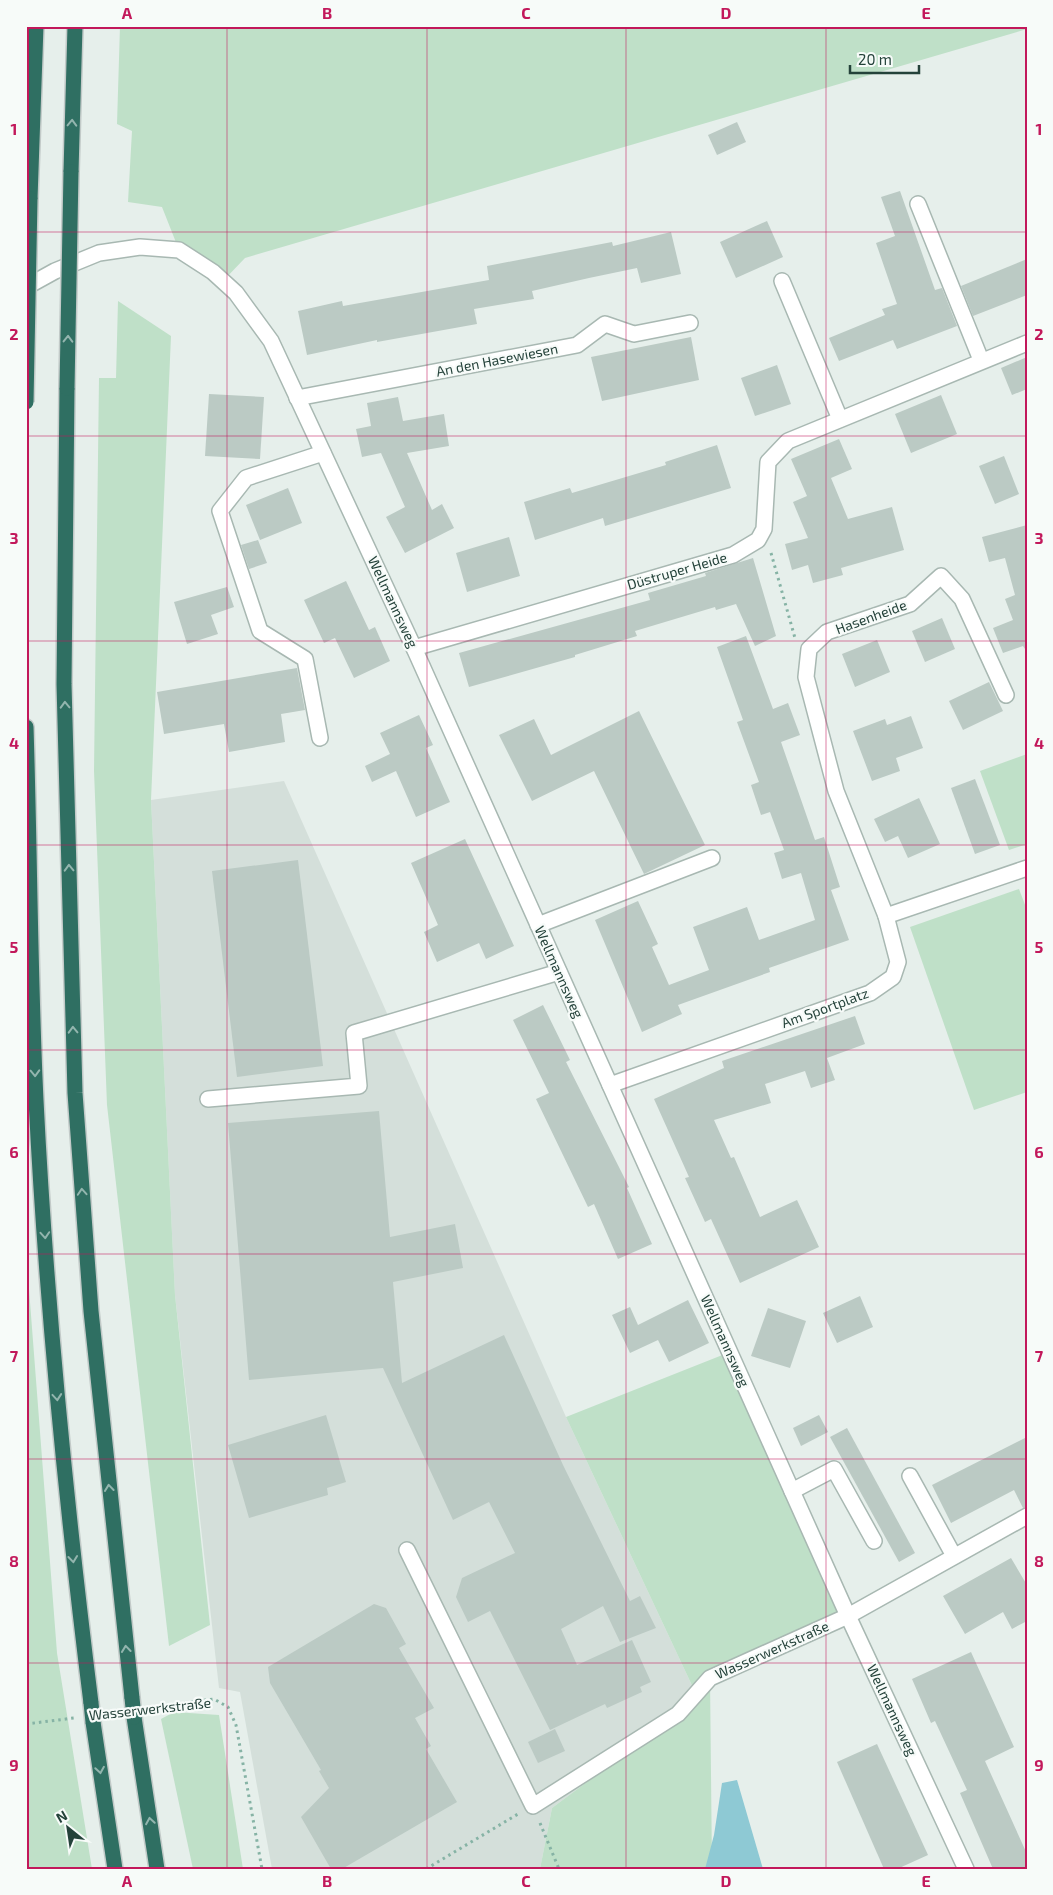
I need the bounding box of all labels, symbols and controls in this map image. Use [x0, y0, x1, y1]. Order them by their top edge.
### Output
text: A [122, 3, 133, 22]
text: B [322, 3, 332, 22]
text: C [521, 3, 531, 22]
text: D [721, 3, 732, 22]
text: E [921, 3, 931, 22]
scale bar [850, 42, 919, 74]
text: 20 m [858, 50, 892, 68]
text: 1 [11, 119, 17, 138]
one-way arrow [67, 119, 78, 127]
text: 1 [1036, 119, 1042, 138]
text: 2 [9, 324, 19, 343]
text: 2 [1034, 324, 1044, 343]
one-way arrow [62, 335, 73, 343]
street label: An den Hasewiesen [435, 339, 559, 380]
text: 3 [9, 528, 19, 547]
text: 3 [1034, 528, 1044, 547]
street label: Düstruper Heide [625, 548, 729, 593]
street label: Wellmannsweg [365, 553, 422, 650]
street label: Hasenheide [833, 596, 909, 637]
one-way arrow [60, 701, 70, 709]
text: 4 [9, 733, 19, 752]
text: 4 [1034, 733, 1044, 752]
one-way arrow [64, 863, 74, 871]
street label: Wellmannsweg [532, 923, 587, 1021]
text: 5 [10, 937, 19, 956]
text: 5 [1035, 937, 1044, 956]
street label: Am Sportplatz [779, 984, 871, 1031]
one-way arrow [68, 1026, 79, 1034]
one-way arrow [30, 1069, 41, 1077]
text: 6 [9, 1142, 19, 1161]
text: 6 [1034, 1142, 1044, 1161]
one-way arrow [77, 1188, 88, 1196]
one-way arrow [39, 1231, 50, 1239]
street label: Wellmannsweg [698, 1292, 753, 1390]
text: 7 [10, 1346, 19, 1365]
text: 7 [1035, 1346, 1044, 1365]
one-way arrow [51, 1393, 62, 1401]
one-way arrow [104, 1483, 115, 1491]
text: 8 [9, 1551, 19, 1570]
text: 8 [1034, 1551, 1044, 1570]
one-way arrow [67, 1555, 78, 1563]
street label: Wasserwerkstraße [712, 1617, 831, 1682]
one-way arrow [121, 1645, 132, 1653]
street label: Wellmannsweg [864, 1661, 921, 1758]
street label: Wasserwerkstraße [88, 1694, 212, 1723]
text: 9 [9, 1755, 19, 1774]
text: 9 [1034, 1755, 1044, 1774]
one-way arrow [94, 1767, 105, 1775]
north arrow [42, 1802, 92, 1852]
text: N [53, 1806, 70, 1826]
one-way arrow [145, 1816, 156, 1824]
text: A [122, 1871, 133, 1890]
text: B [322, 1871, 332, 1890]
text: C [521, 1871, 531, 1890]
text: D [721, 1871, 732, 1890]
text: E [921, 1871, 931, 1890]

